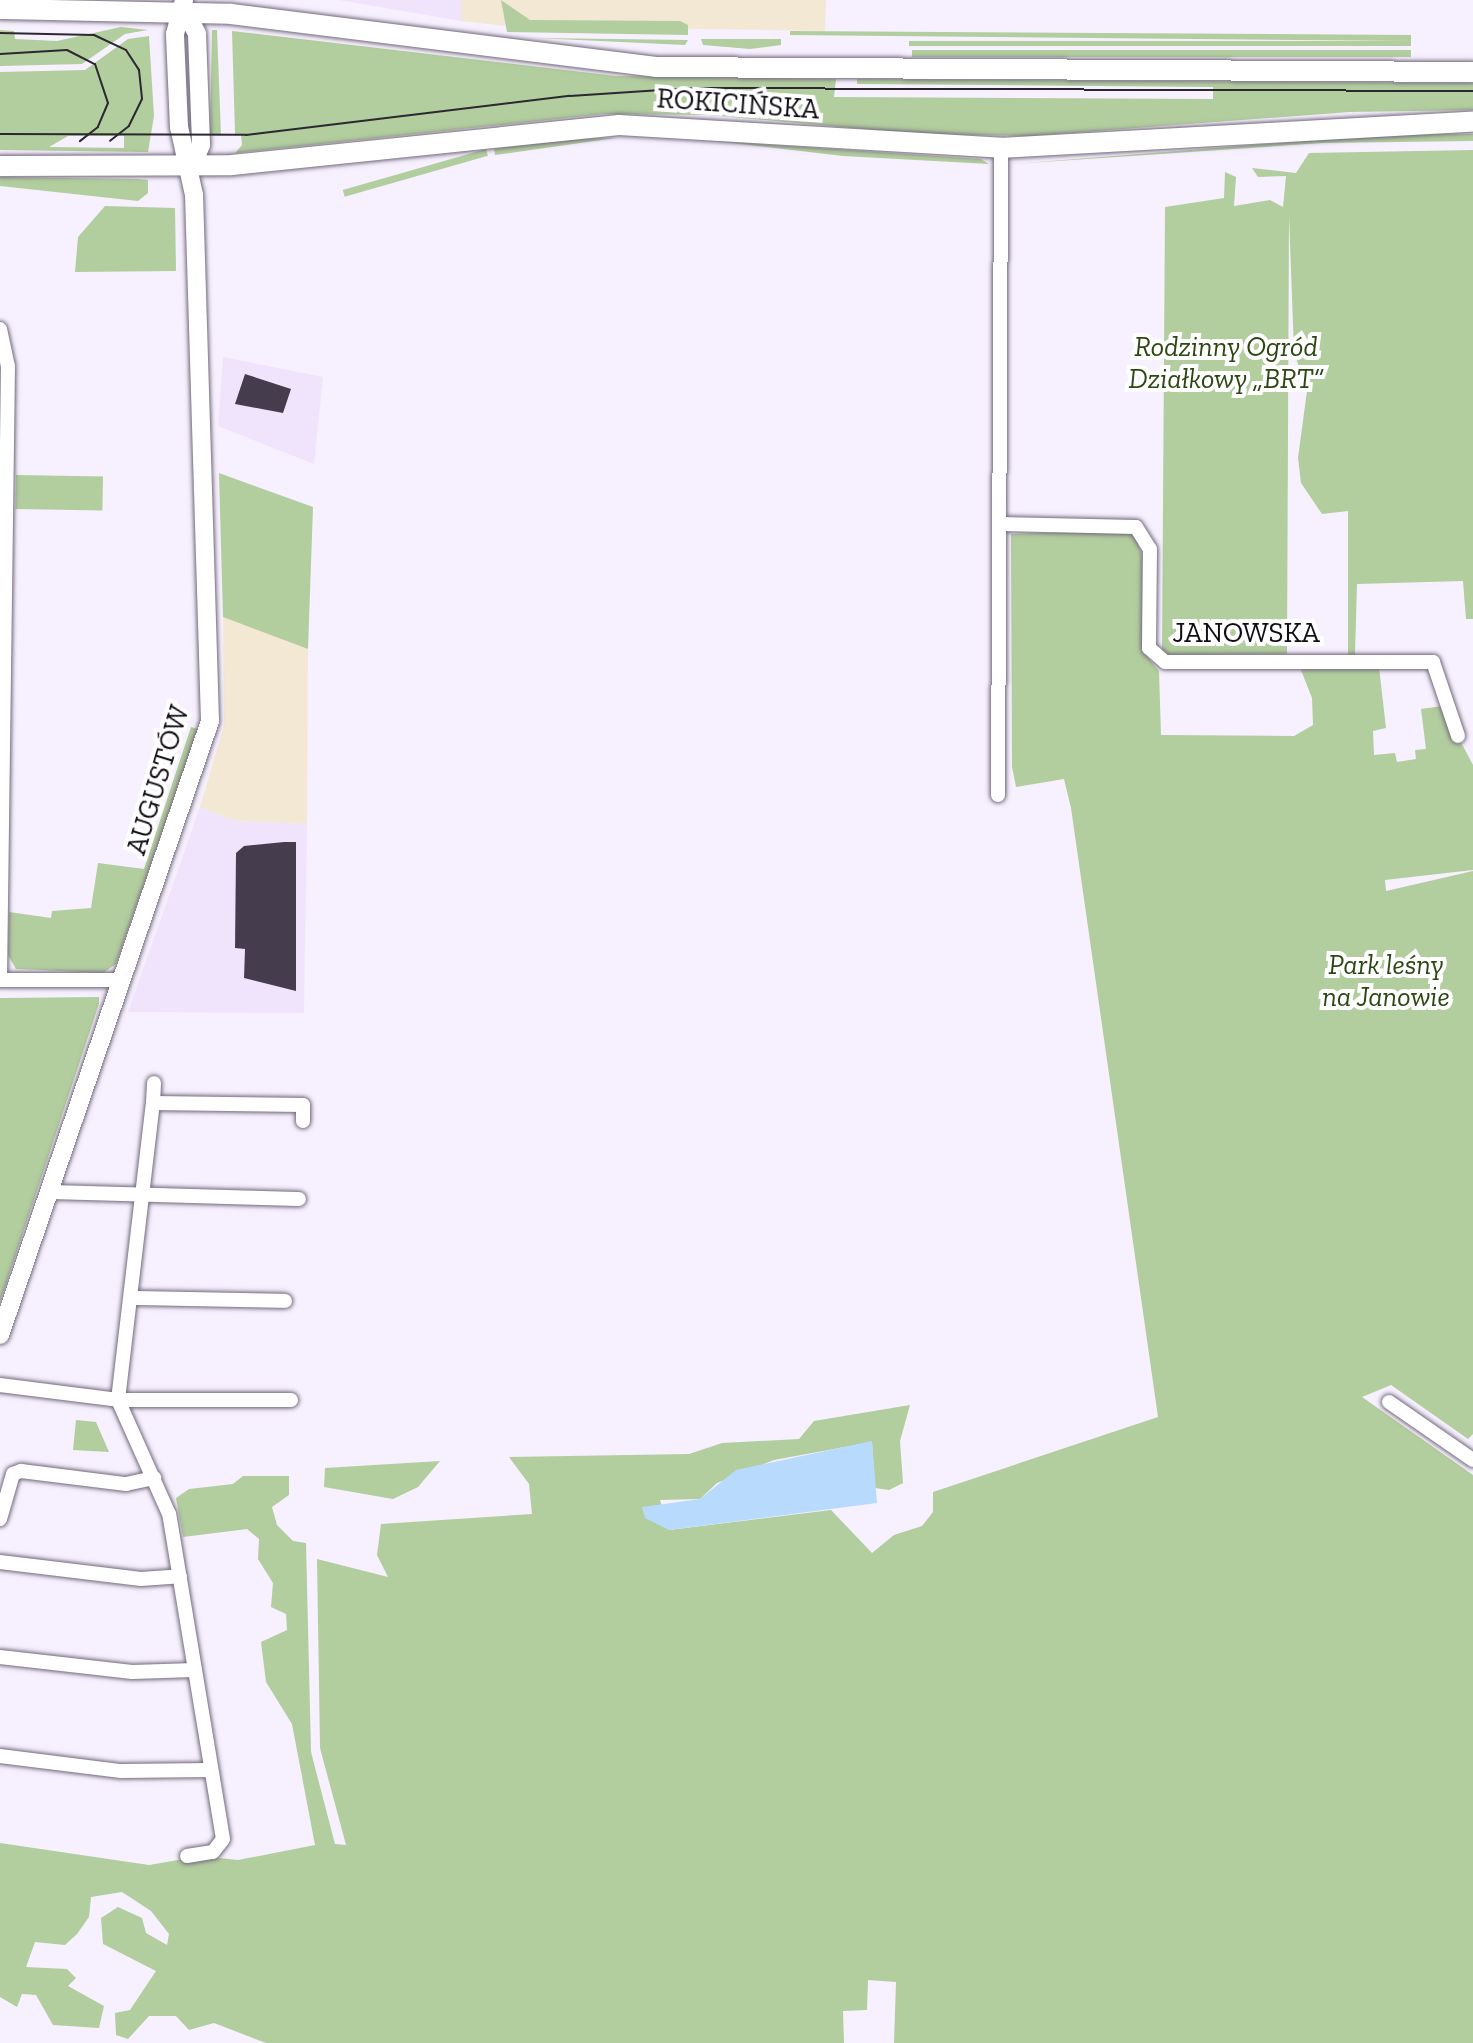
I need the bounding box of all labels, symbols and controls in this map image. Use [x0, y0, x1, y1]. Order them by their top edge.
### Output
street label: ROKICIŃSKA [656, 82, 820, 126]
park label: Rodzinny Ogród Działkowy „BRT” [1128, 330, 1324, 396]
street label: JANOWSKA [1172, 616, 1320, 650]
street label: AUGUSTÓW [119, 701, 197, 859]
park label: Park leśny na Janowie [1322, 948, 1450, 1014]

